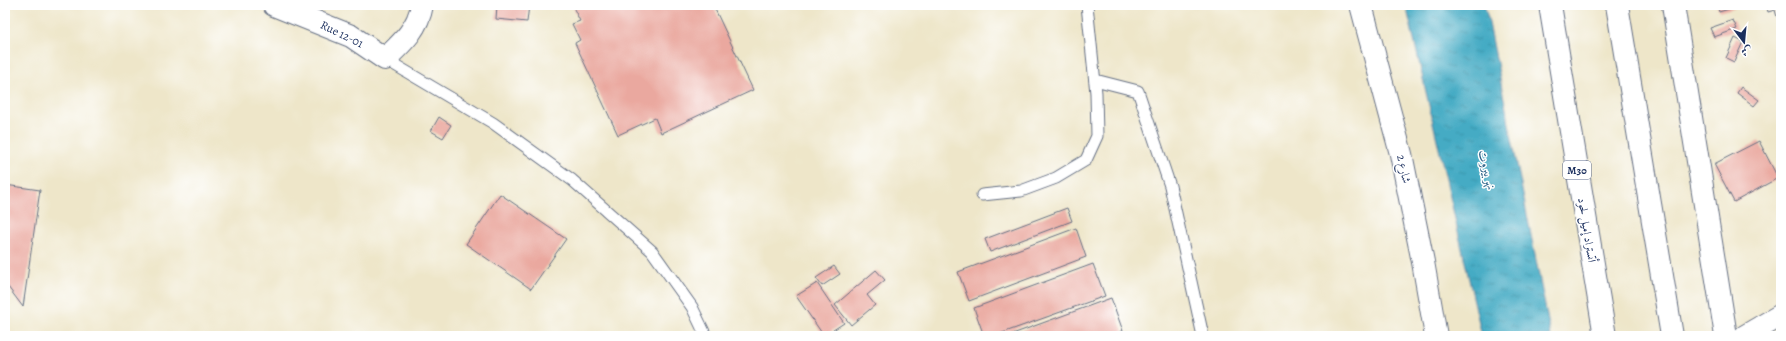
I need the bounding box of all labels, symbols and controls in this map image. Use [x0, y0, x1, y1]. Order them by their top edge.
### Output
street label: Rue 12-01 [318, 17, 366, 51]
north arrow [1724, 22, 1764, 62]
text: ش [1739, 42, 1754, 60]
water label: نهر بيروت [1474, 148, 1501, 192]
street label: شارع 2 [1390, 153, 1415, 186]
road number: M30 [1563, 161, 1591, 179]
street label: أتستراد إميل لحود [1573, 196, 1600, 264]

